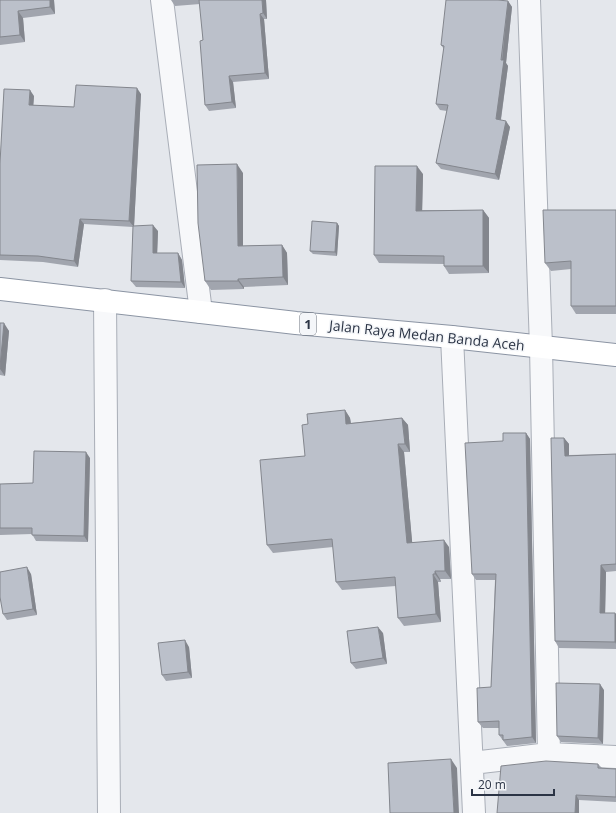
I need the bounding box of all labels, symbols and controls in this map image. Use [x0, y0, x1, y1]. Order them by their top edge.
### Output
road number: 1 [300, 313, 316, 335]
street label: Jalan Raya Medan Banda Aceh [326, 315, 526, 355]
scale bar [472, 771, 554, 797]
text: 20 m [478, 776, 506, 793]

